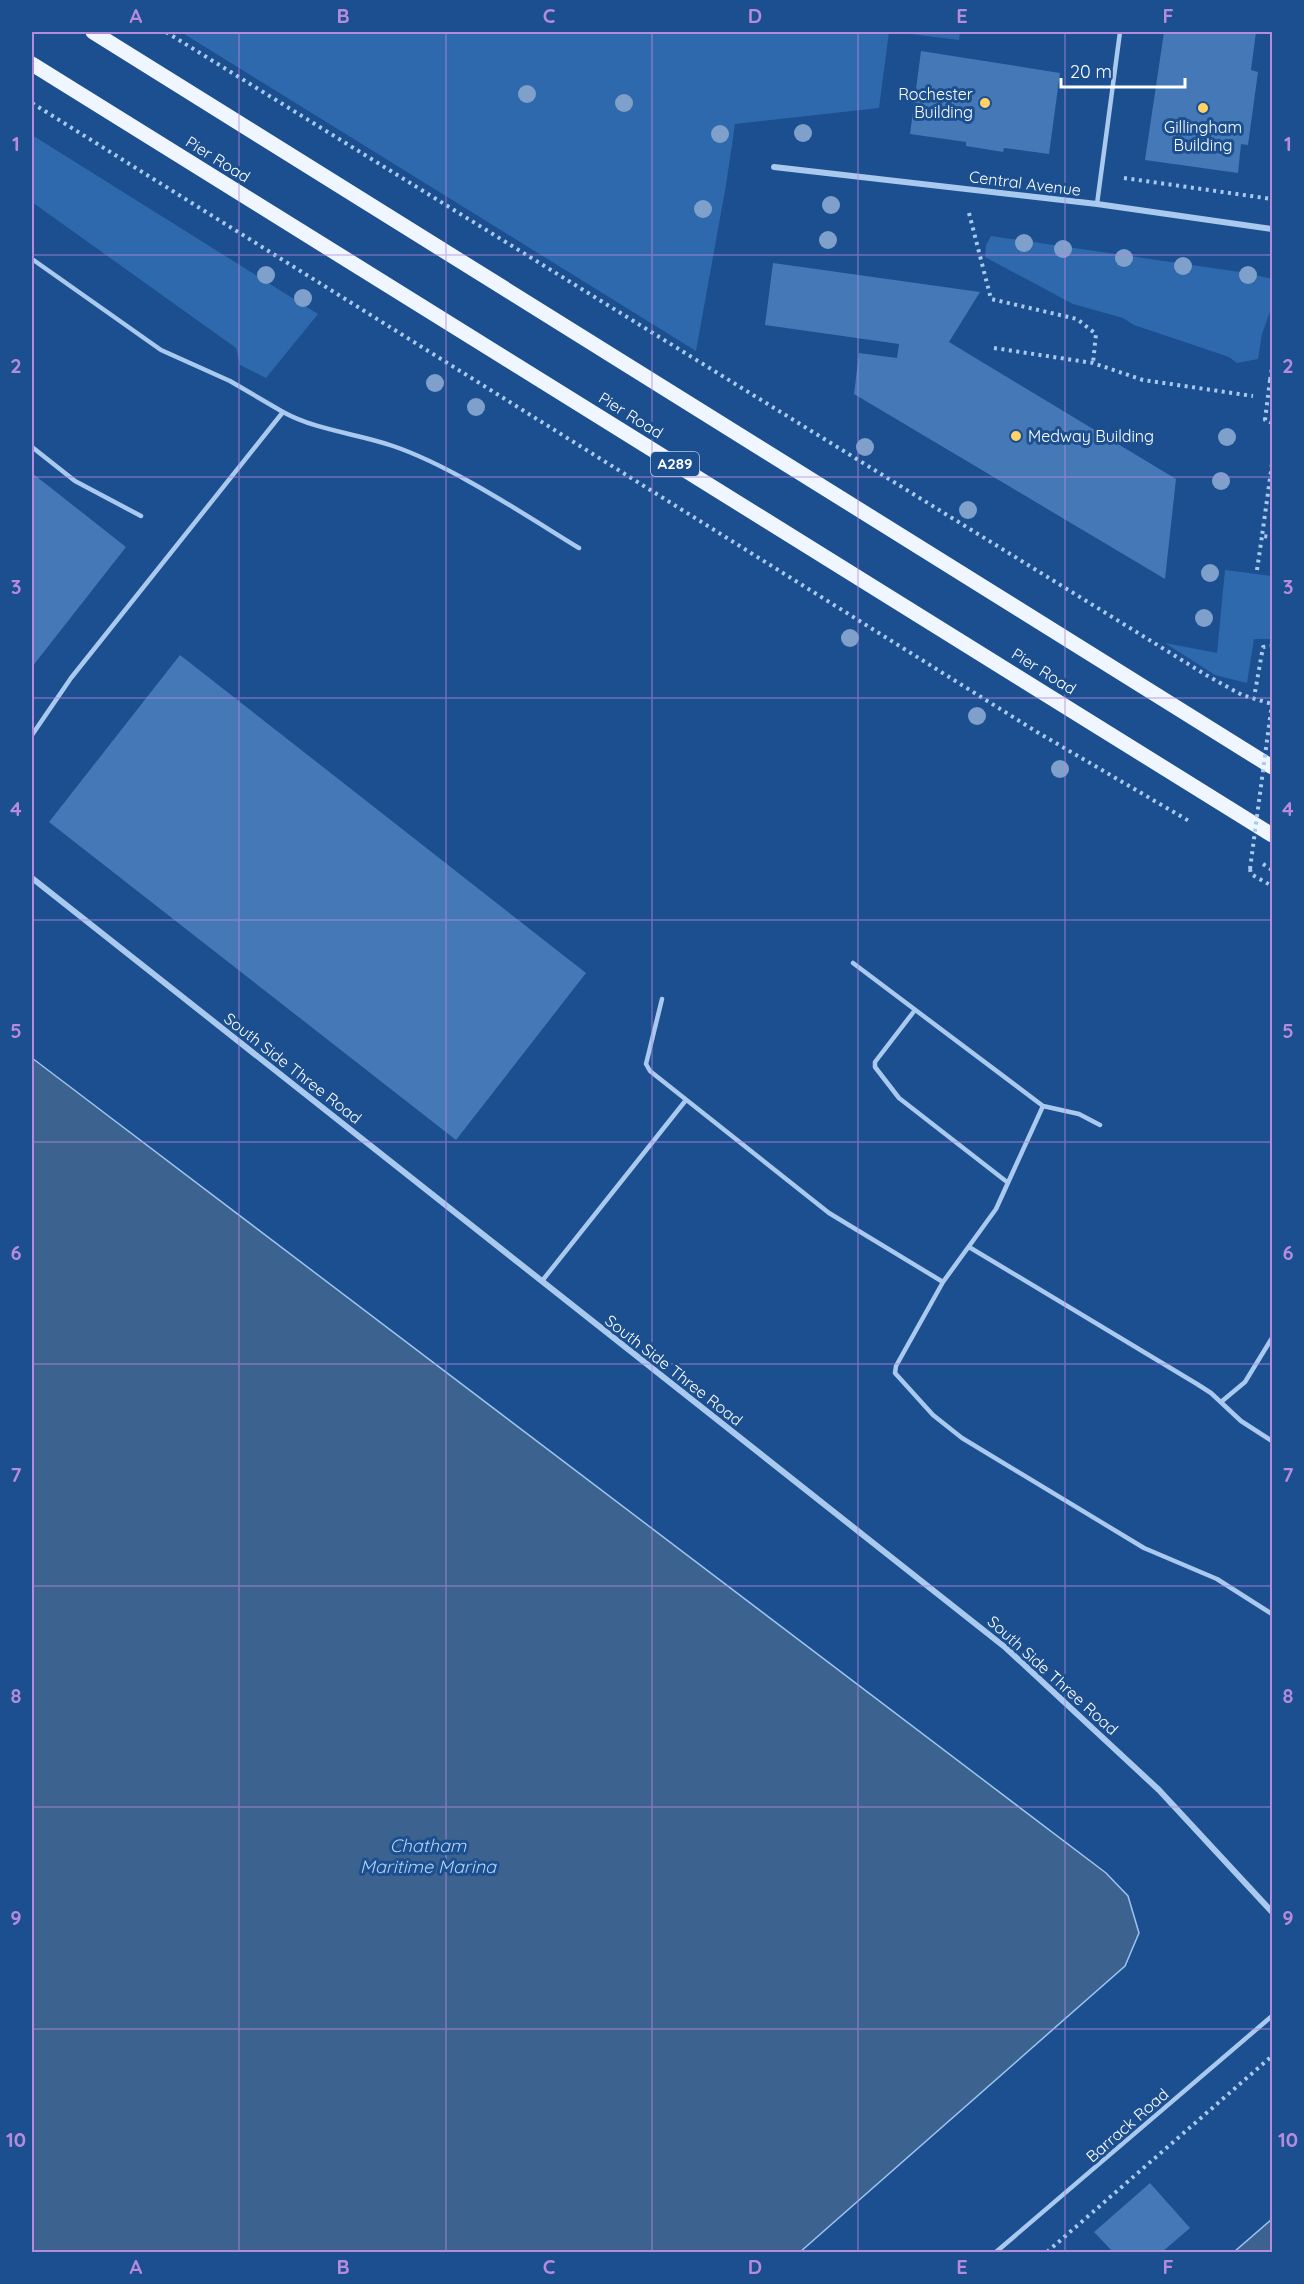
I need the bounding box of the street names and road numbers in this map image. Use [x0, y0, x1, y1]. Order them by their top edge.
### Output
street label: Pier Road [182, 131, 254, 187]
street label: Central Avenue [968, 166, 1082, 200]
street label: Pier Road [595, 387, 667, 443]
road number: A289 [651, 452, 699, 476]
street label: Pier Road [1008, 643, 1080, 699]
street label: South Side Three Road [220, 1008, 366, 1128]
street label: South Side Three Road [601, 1310, 747, 1430]
street label: South Side Three Road [984, 1611, 1122, 1739]
street label: Barrack Road [1082, 2084, 1172, 2166]

